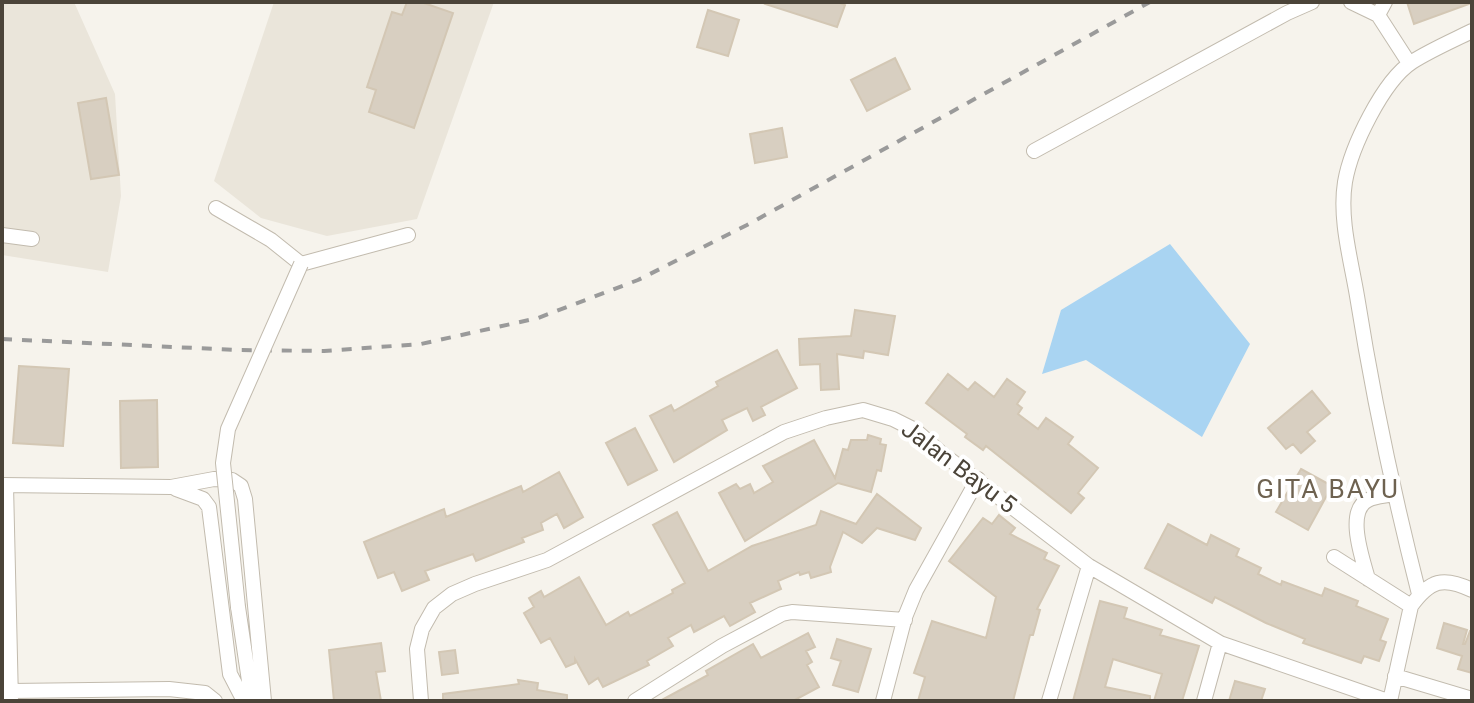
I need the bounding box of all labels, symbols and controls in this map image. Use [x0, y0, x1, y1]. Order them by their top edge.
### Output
street label: Jalan Bayu 5 [896, 415, 1022, 519]
district label: GITA BAYU [1256, 474, 1400, 504]

